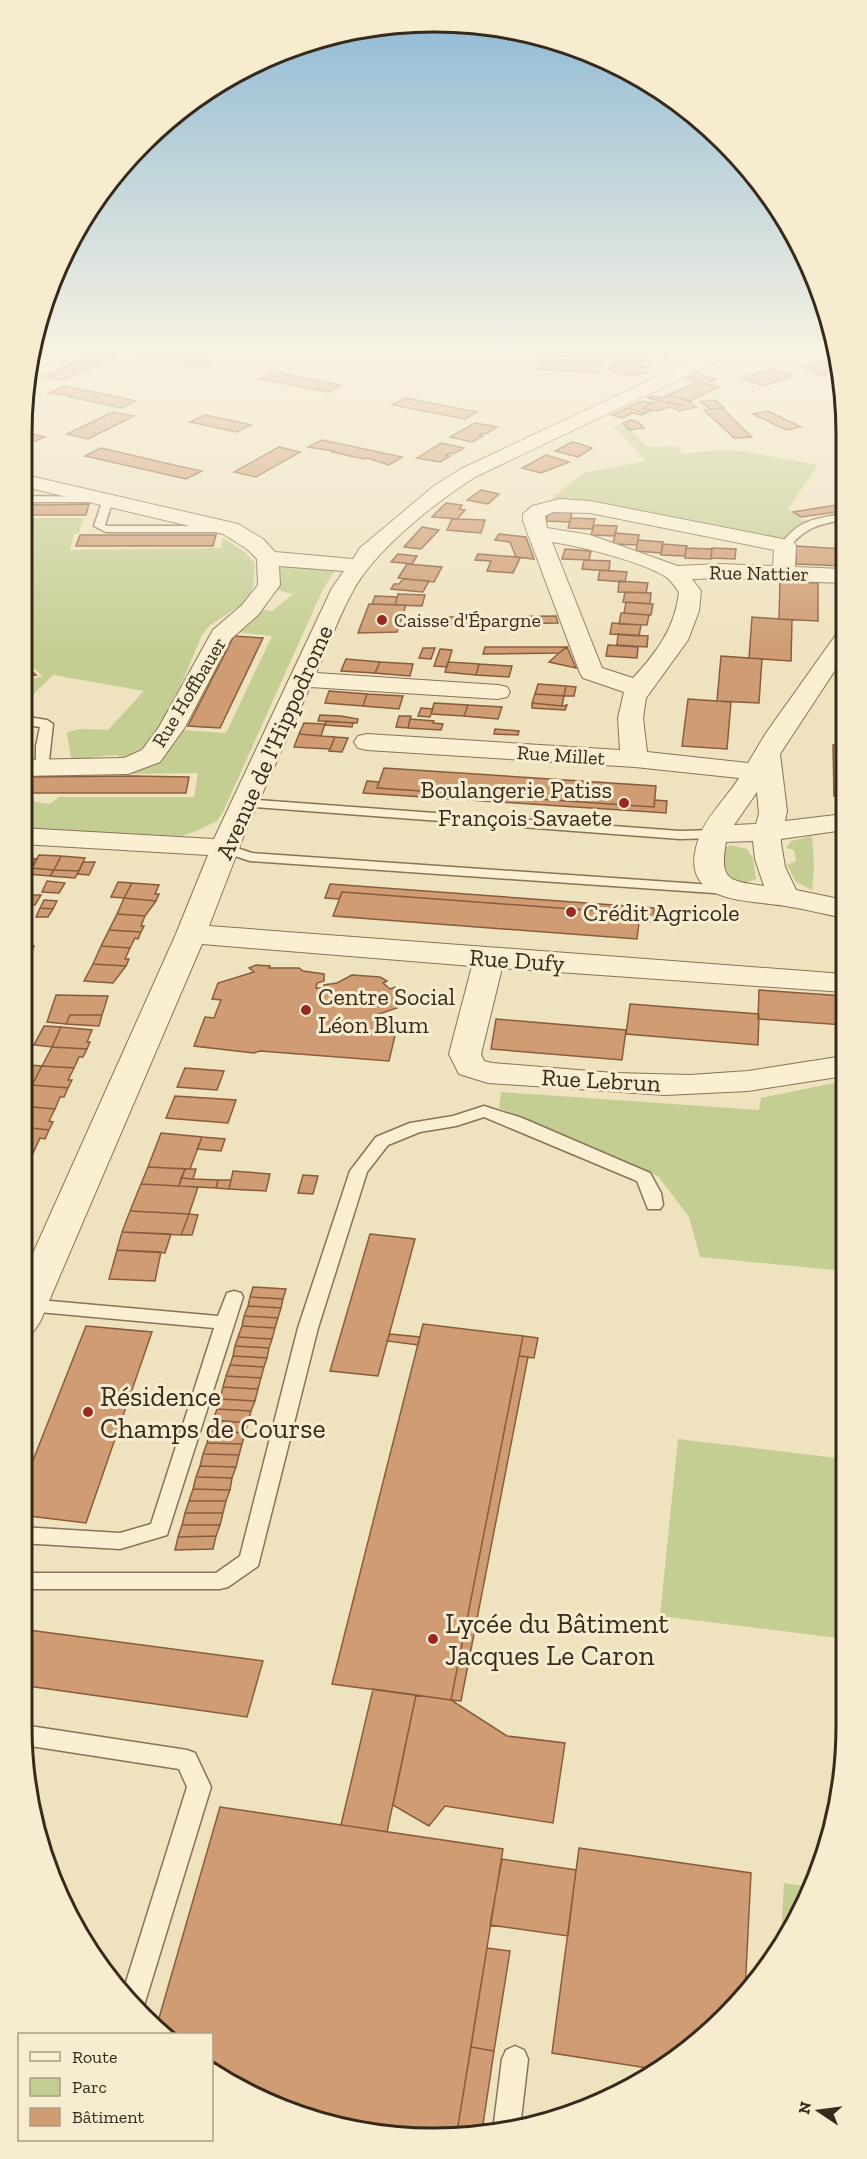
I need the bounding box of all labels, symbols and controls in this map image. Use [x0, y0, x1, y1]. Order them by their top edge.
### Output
street label: Rue Nattier [709, 560, 809, 586]
place label: Caisse d'Épargne [394, 608, 541, 632]
marker: Caisse d'Épargne [375, 613, 389, 627]
street label: Avenue de l'Hippodrome [209, 620, 339, 864]
street label: Rue Hoffbauer [147, 633, 231, 751]
street label: Rue Millet [516, 740, 606, 770]
place label: Boulangerie Patiss François Savaete [420, 775, 612, 832]
marker: Boulangerie Patiss François Savaete [617, 796, 631, 810]
place label: Crédit Agricole [583, 898, 740, 927]
marker: Crédit Agricole [564, 905, 578, 919]
street label: Rue Dufy [468, 942, 566, 978]
place label: Centre Social Léon Blum [318, 982, 455, 1039]
marker: Centre Social Léon Blum [299, 1003, 313, 1017]
street label: Rue Lebrun [541, 1062, 662, 1098]
place label: Résidence Champs de Course [100, 1380, 326, 1445]
marker: Résidence Champs de Course [81, 1405, 95, 1419]
place label: Lycée du Bâtiment Jacques Le Caron [445, 1607, 669, 1672]
marker: Lycée du Bâtiment Jacques Le Caron [426, 1632, 440, 1646]
legend [18, 2033, 213, 2141]
text: Route [72, 2046, 117, 2068]
text: Parc [72, 2076, 107, 2098]
north arrow [789, 2081, 849, 2141]
text: N [794, 2100, 815, 2116]
text: Bâtiment [72, 2106, 145, 2128]

